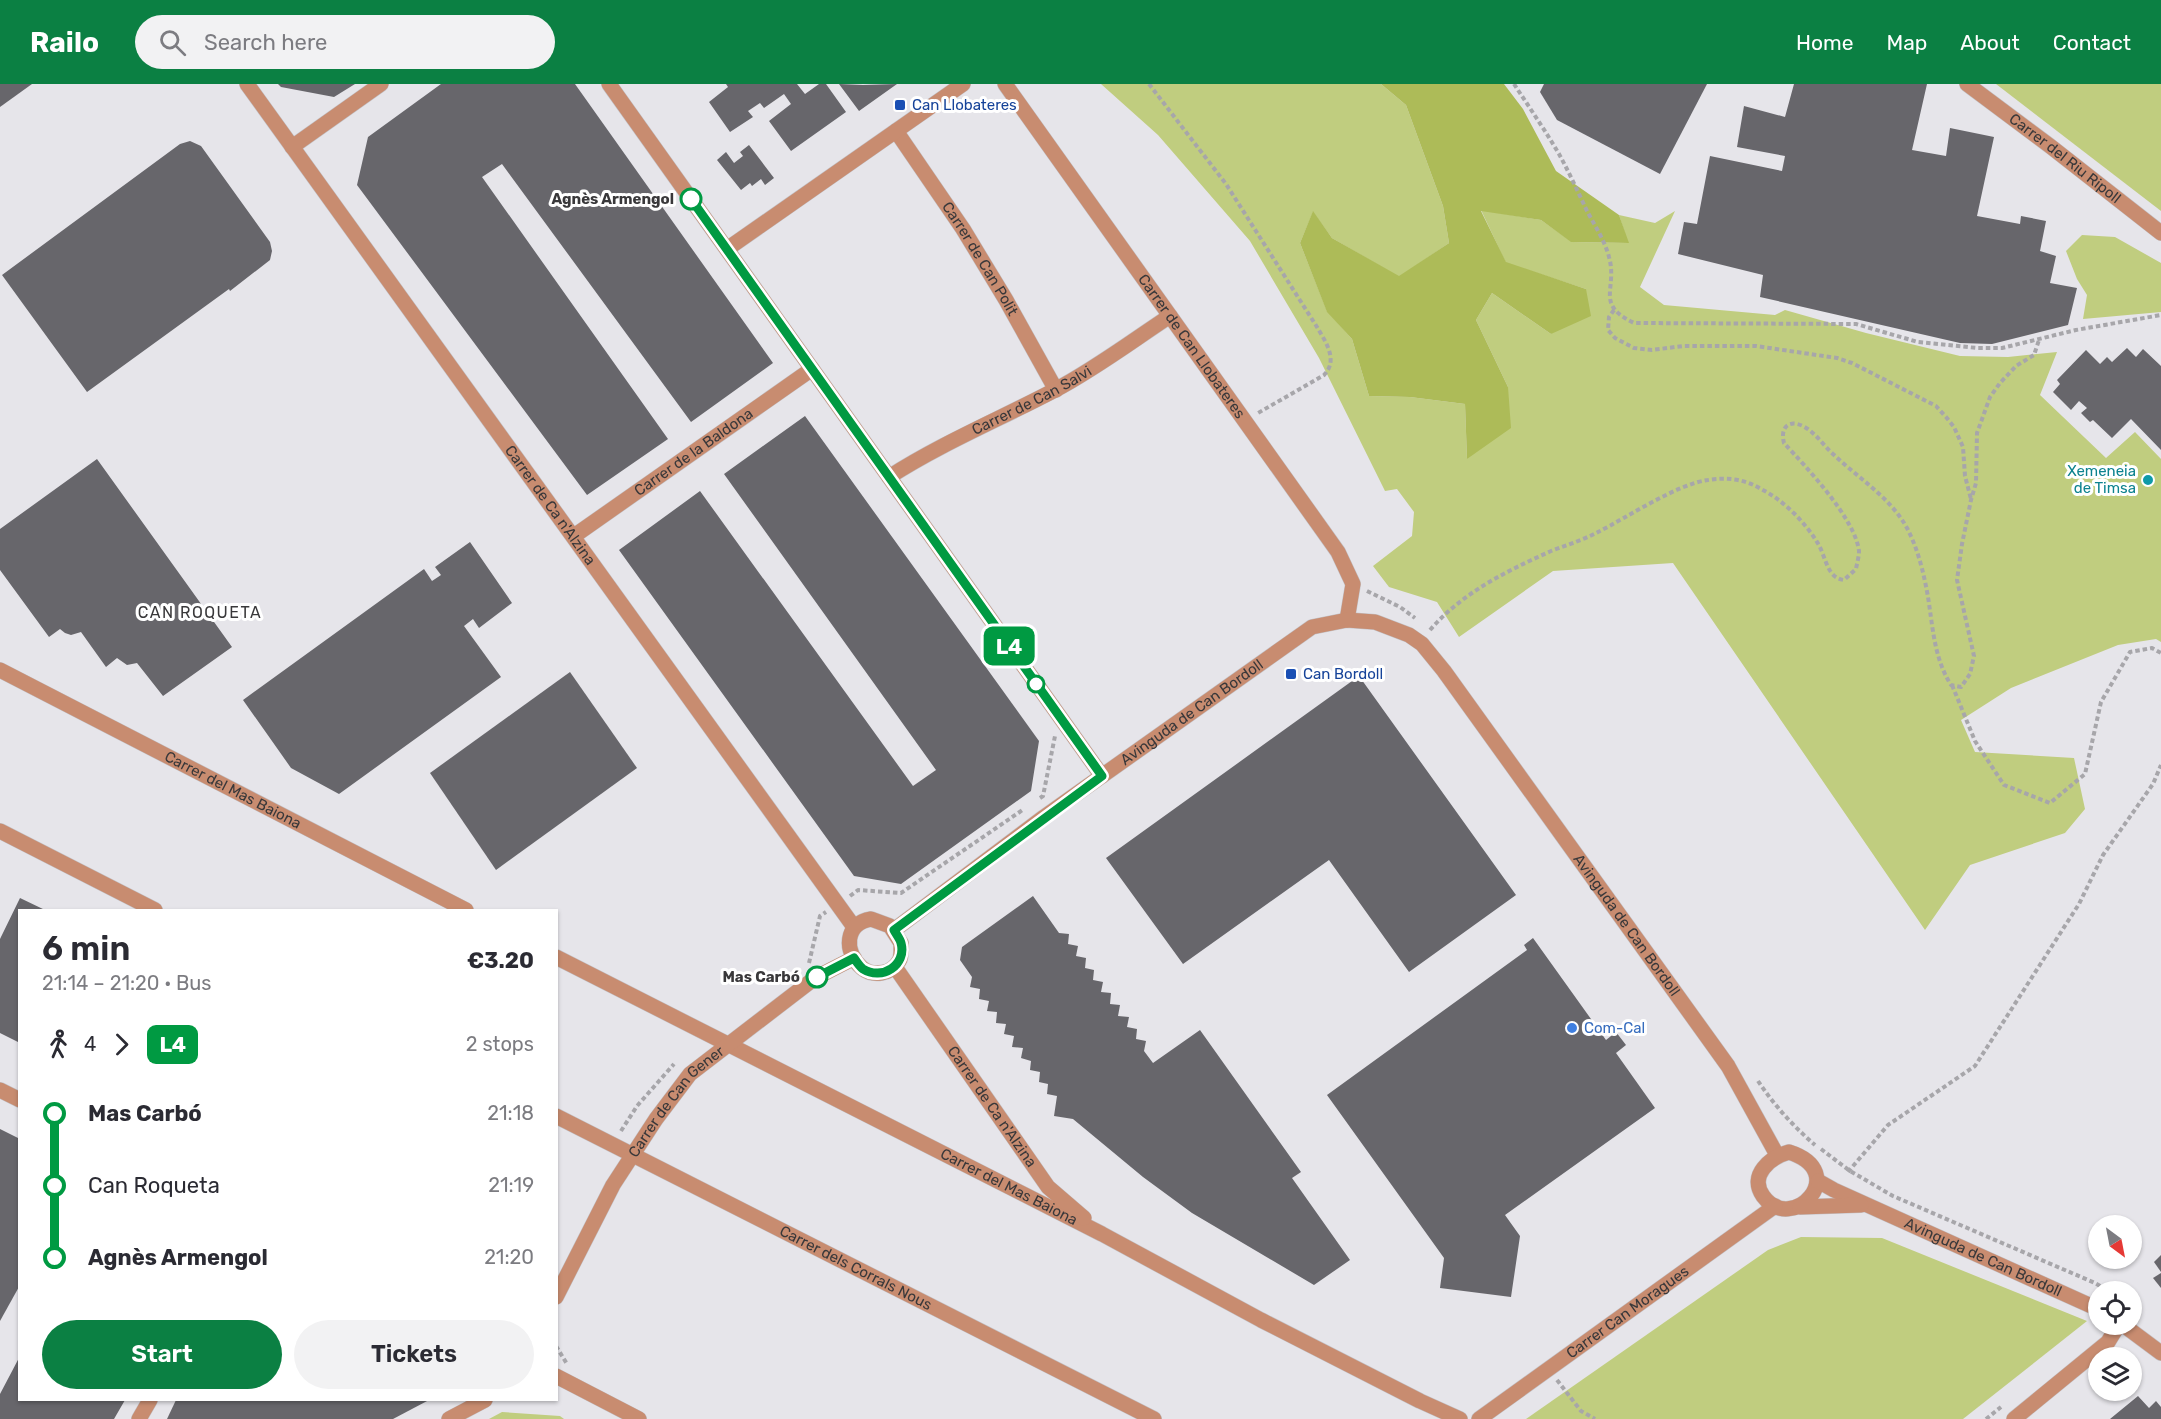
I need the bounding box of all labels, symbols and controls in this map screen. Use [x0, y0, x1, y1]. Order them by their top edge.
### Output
search box [135, 15, 555, 69]
text: Railo [30, 26, 99, 59]
icon: search [156, 26, 189, 59]
text: Search here [204, 29, 327, 56]
text: Home [1796, 30, 1853, 55]
text: Map [1886, 30, 1927, 55]
text: About [1960, 30, 2020, 55]
text: Contact [2053, 30, 2131, 55]
place label: Can Llobateres [912, 96, 1017, 114]
marker: Can Llobateres [893, 98, 907, 112]
street label: Carrer del Riu Ripoll [2006, 110, 2124, 207]
marker: Agnès Armengol [680, 188, 702, 210]
place label: Agnès Armengol [551, 190, 674, 208]
street label: Carrer de Can Polit [938, 198, 1022, 319]
street label: Carrer de Can Llobateres [1134, 271, 1249, 422]
street label: Carrer de Can Salvi [969, 362, 1095, 439]
street label: Carrer de la Baldona [631, 404, 756, 500]
street label: Carrer de Ca n'Alzina [501, 442, 599, 569]
place label: Xemeneia de Timsa [2067, 462, 2136, 497]
marker: Xemeneia de Timsa [2141, 473, 2155, 487]
district label: CAN ROQUETA [138, 603, 262, 622]
line badge: L4 [982, 626, 1036, 666]
text: L4 [996, 634, 1022, 659]
street label: Avinguda de Can Bordoll [1117, 655, 1267, 769]
place label: Can Bordoll [1303, 665, 1383, 683]
marker: Can Bordoll [1284, 667, 1298, 681]
unlabelled marker [1027, 675, 1045, 693]
street label: Carrer del Mas Baiona [162, 747, 304, 833]
street label: Avinguda de Can Bordoll [1570, 850, 1684, 1000]
text: 6 min [42, 929, 130, 968]
text: €3.20 [467, 947, 534, 974]
marker: Mas Carbó [806, 966, 828, 988]
place label: Mas Carbó [722, 968, 800, 986]
text: 21:14 – 21:20 · Bus [42, 971, 212, 995]
place label: Com-Cal [1584, 1019, 1645, 1037]
marker: Com-Cal [1565, 1021, 1579, 1035]
icon: walk [42, 1028, 75, 1061]
icon: forward [105, 1028, 138, 1061]
text: 4 [84, 1032, 96, 1056]
text: L4 [159, 1032, 186, 1057]
text: 2 stops [466, 1032, 534, 1056]
street label: Carrer de Can Gener [624, 1042, 728, 1161]
street label: Carrer de Ca n'Alzina [944, 1043, 1040, 1171]
text: Mas Carbó [88, 1100, 202, 1127]
text: 21:18 [487, 1101, 534, 1125]
street label: Carrer del Mas Baiona [938, 1145, 1081, 1229]
text: Can Roqueta [88, 1172, 220, 1199]
text: 21:19 [488, 1173, 534, 1197]
street label: Avinguda de Can Bordoll [1902, 1214, 2065, 1301]
north arrow [2088, 1215, 2142, 1269]
map controls [2088, 1215, 2142, 1401]
street label: Carrer dels Corrals Nous [777, 1222, 935, 1314]
text: Agnès Armengol [88, 1244, 268, 1271]
text: 21:20 [484, 1245, 534, 1269]
street label: Carrer Can Moragues [1563, 1262, 1693, 1362]
button: locate [2088, 1281, 2142, 1335]
button: Start [42, 1320, 282, 1389]
button: Tickets [294, 1320, 534, 1389]
button: layers [2088, 1347, 2142, 1401]

